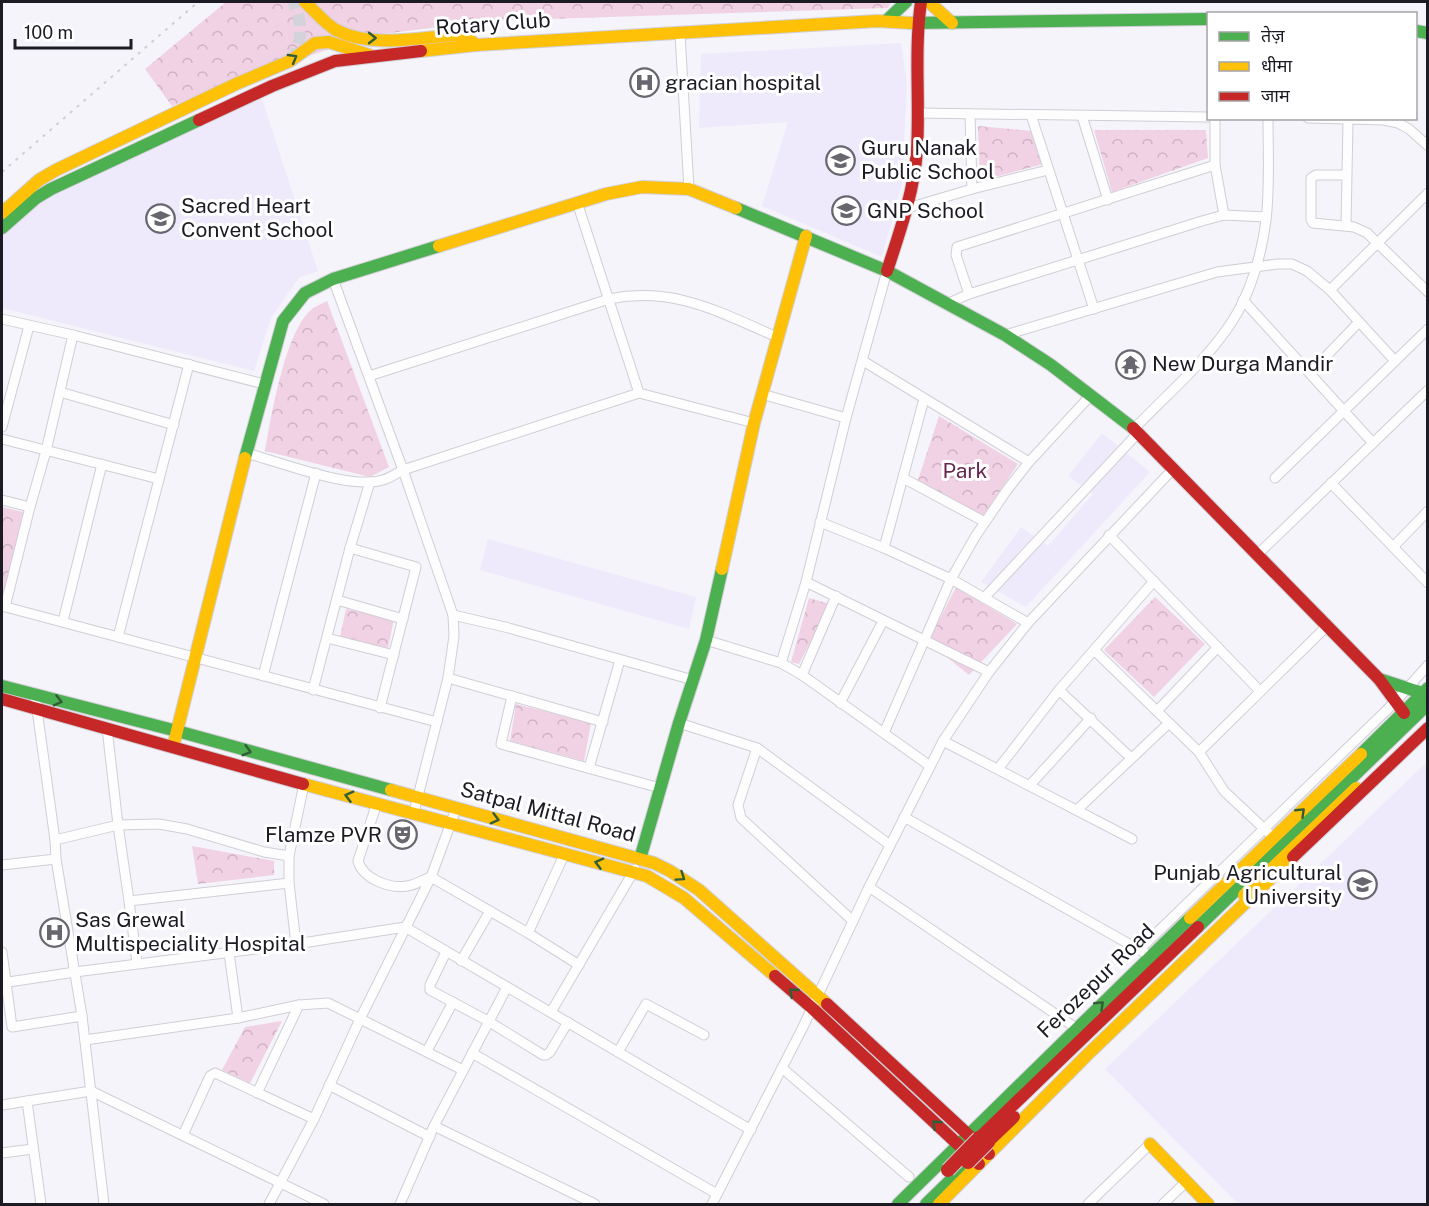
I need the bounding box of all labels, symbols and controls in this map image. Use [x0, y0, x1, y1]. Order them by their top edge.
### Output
street label: Rotary Club [435, 7, 551, 40]
scale bar [15, 12, 130, 50]
legend [1207, 12, 1417, 120]
text: 100 m [24, 22, 73, 43]
text: तेज़ [1261, 25, 1285, 46]
one-way arrow [367, 32, 376, 44]
one-way arrow [287, 54, 297, 65]
text: धीमा [1261, 55, 1292, 76]
hospital icon: gracian hospital [628, 67, 660, 99]
place label: gracian hospital [665, 70, 821, 95]
text: जाम [1261, 85, 1291, 106]
place label: Guru Nanak Public School [861, 135, 995, 184]
school or university icon: Guru Nanak Public School [824, 144, 856, 176]
place label: Sacred Heart Convent School [181, 193, 334, 242]
school or university icon: GNP School [830, 195, 862, 227]
place label: GNP School [867, 198, 984, 223]
school or university icon: Sacred Heart Convent School [144, 202, 176, 234]
temple icon: New Durga Mandir [1115, 348, 1147, 380]
place label: New Durga Mandir [1152, 351, 1334, 376]
park label: Park [943, 458, 988, 483]
one-way arrow [52, 694, 63, 706]
one-way arrow [242, 743, 252, 756]
street label: Satpal Mittal Road [458, 776, 639, 847]
one-way arrow [345, 791, 355, 803]
one-way arrow [1295, 808, 1305, 819]
one-way arrow [490, 812, 500, 825]
theatre icon: Flamze PVR [387, 819, 419, 851]
place label: Flamze PVR [265, 822, 382, 847]
one-way arrow [594, 857, 604, 870]
place label: Punjab Agricultural University [1153, 860, 1342, 909]
school or university icon: Punjab Agricultural University [1347, 869, 1379, 901]
one-way arrow [674, 870, 685, 881]
place label: Sas Grewal Multispeciality Hospital [75, 907, 306, 956]
hospital icon: Sas Grewal Multispeciality Hospital [38, 916, 70, 948]
street label: Ferozepur Road [1032, 918, 1160, 1043]
one-way arrow [789, 988, 800, 999]
one-way arrow [1093, 1001, 1103, 1012]
one-way arrow [932, 1121, 943, 1132]

